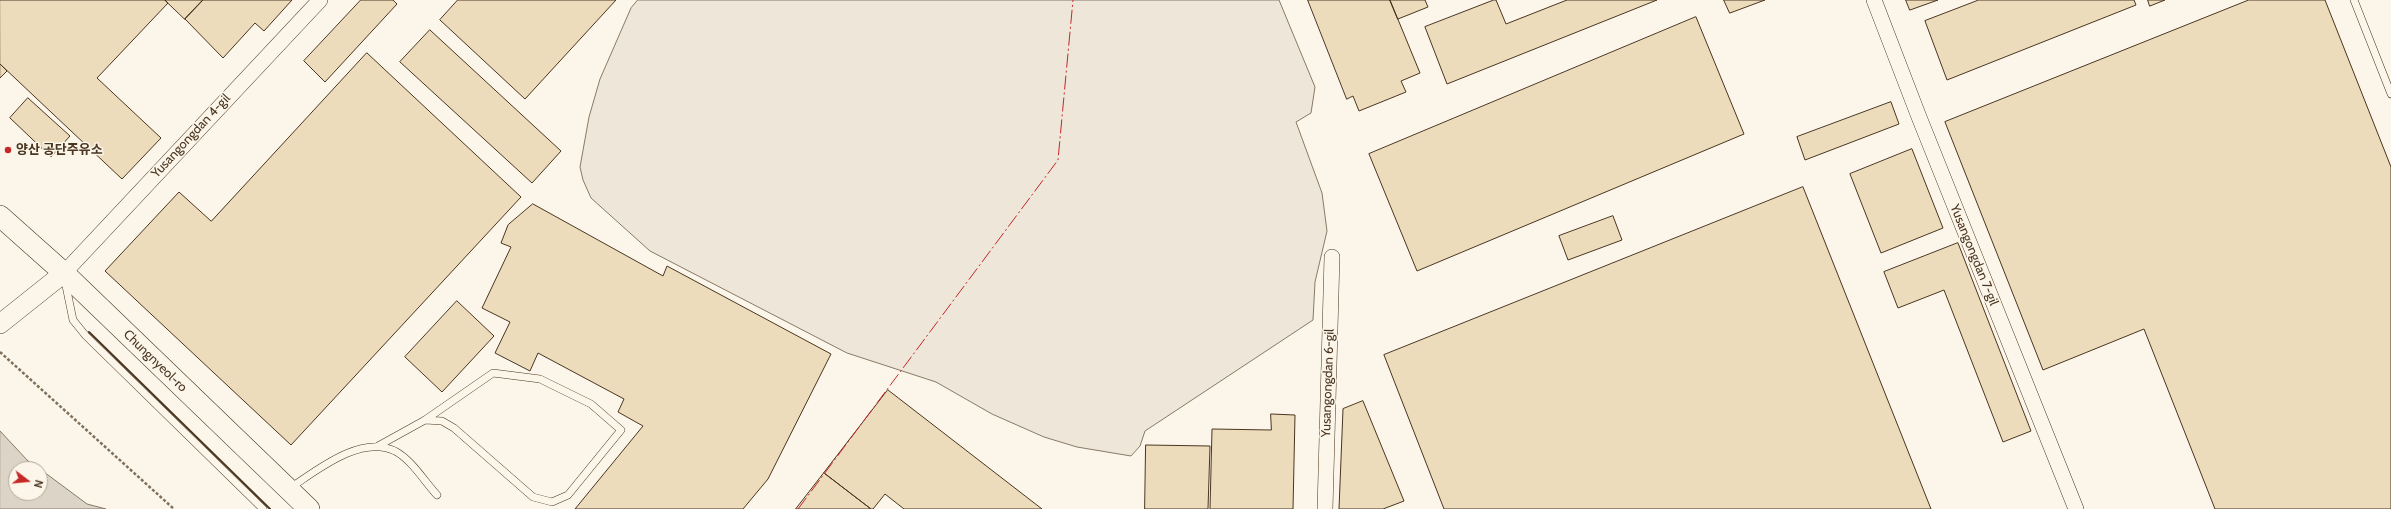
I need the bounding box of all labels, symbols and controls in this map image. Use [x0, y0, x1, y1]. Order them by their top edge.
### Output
street label: Yusangongdan 4-gil [148, 91, 234, 181]
place label: 양산 공단주유소 [16, 142, 103, 158]
marker: 양산 공단주유소 [3, 145, 13, 155]
street label: Yusangongdan 7-gil [1947, 202, 2001, 308]
street label: Chungnyeol-ro [120, 327, 190, 395]
street label: Yusangongdan 6-gil [1318, 328, 1338, 438]
north arrow [8, 461, 48, 501]
text: N [31, 478, 46, 490]

